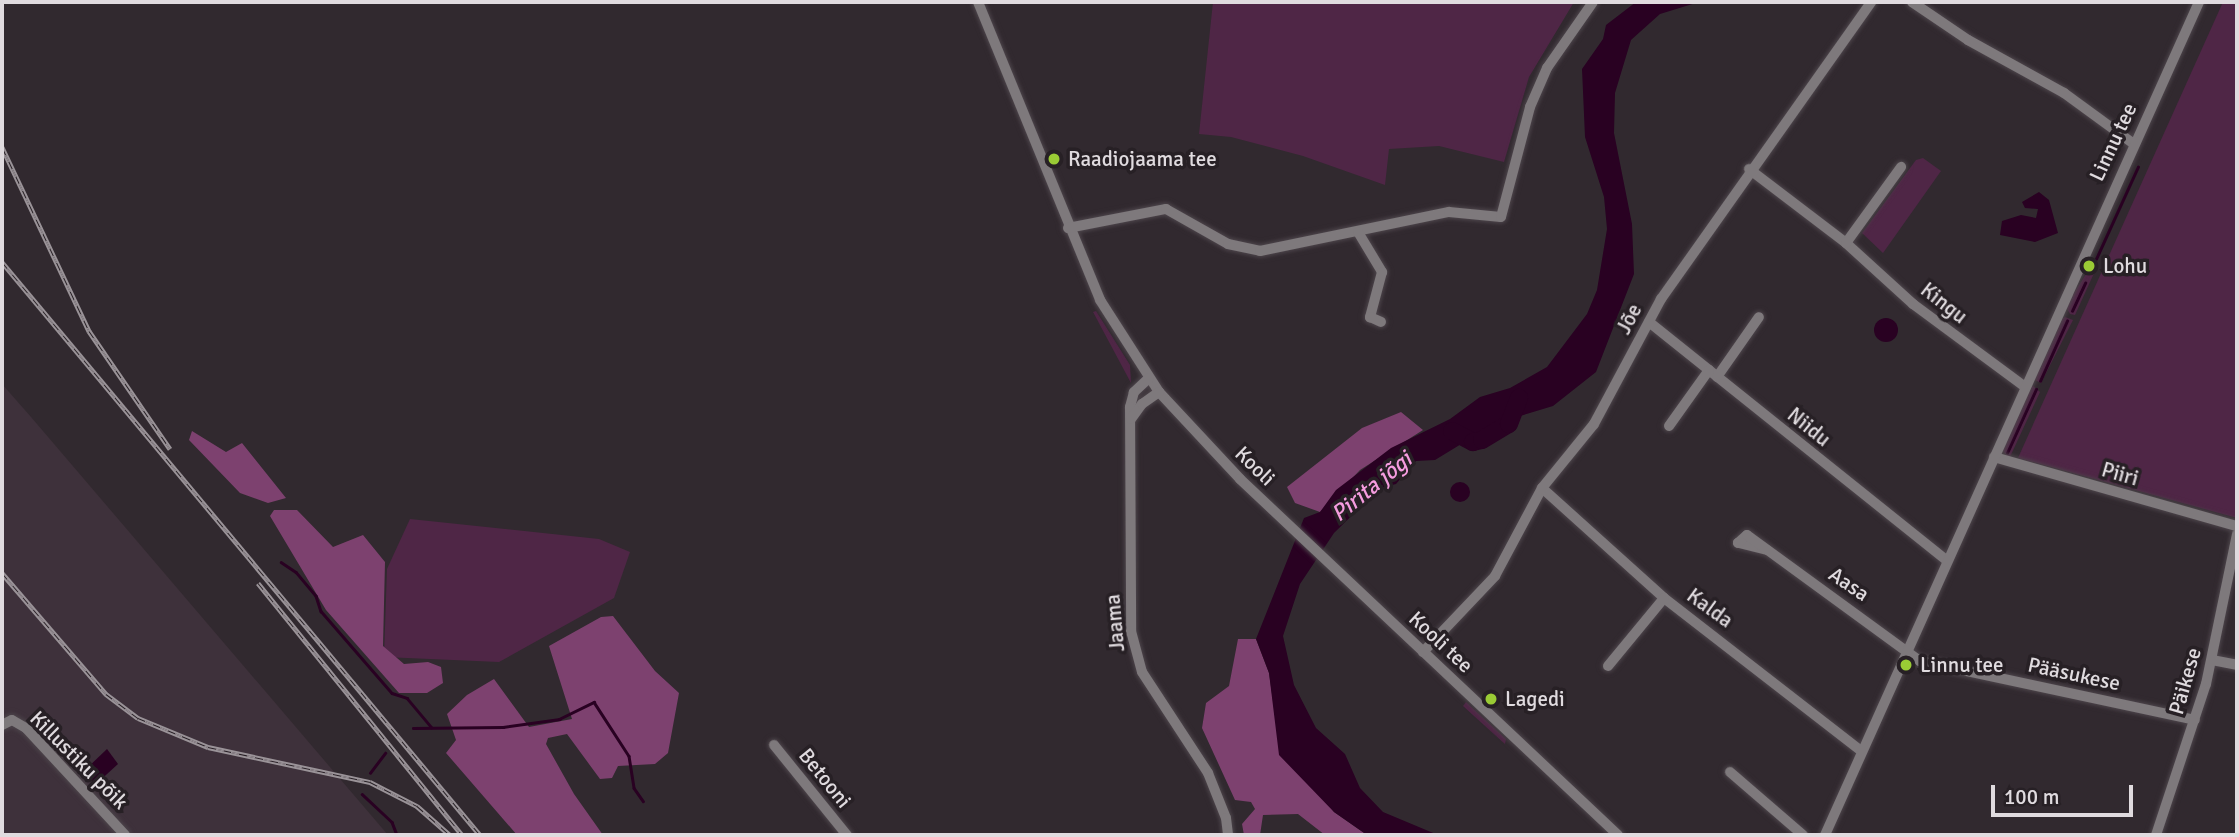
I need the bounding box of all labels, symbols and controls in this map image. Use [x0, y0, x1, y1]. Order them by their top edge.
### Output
street label: Linnu tee [2084, 99, 2142, 185]
place label: Raadiojaama tee [1068, 146, 1217, 172]
marker: Raadiojaama tee [1046, 151, 1062, 167]
place label: Lohu [2103, 253, 2147, 279]
marker: Lohu [2081, 258, 2097, 274]
street label: Kingu [1916, 277, 1972, 329]
street label: Jõe [1611, 300, 1647, 338]
street label: Niidu [1782, 402, 1836, 452]
street label: Kooli [1230, 441, 1280, 491]
water label: Pirita jõgi [1326, 446, 1418, 528]
street label: Piiri [2099, 457, 2141, 491]
street label: Aasa [1824, 561, 1874, 607]
street label: Kalda [1682, 583, 1738, 633]
street label: Jaama [1100, 593, 1130, 653]
street label: Kooli tee [1404, 606, 1478, 678]
street label: Päikese [2163, 645, 2207, 717]
place label: Linnu tee [1920, 652, 2003, 678]
street label: Pääsukese [2026, 652, 2122, 696]
marker: Linnu tee [1898, 657, 1914, 673]
place label: Lagedi [1505, 686, 1565, 712]
marker: Lagedi [1483, 691, 1499, 707]
street label: Killustiku põik [25, 706, 133, 814]
street label: Betooni [793, 743, 857, 813]
scale bar [1994, 770, 2136, 814]
text: 100 m [2004, 784, 2059, 810]

